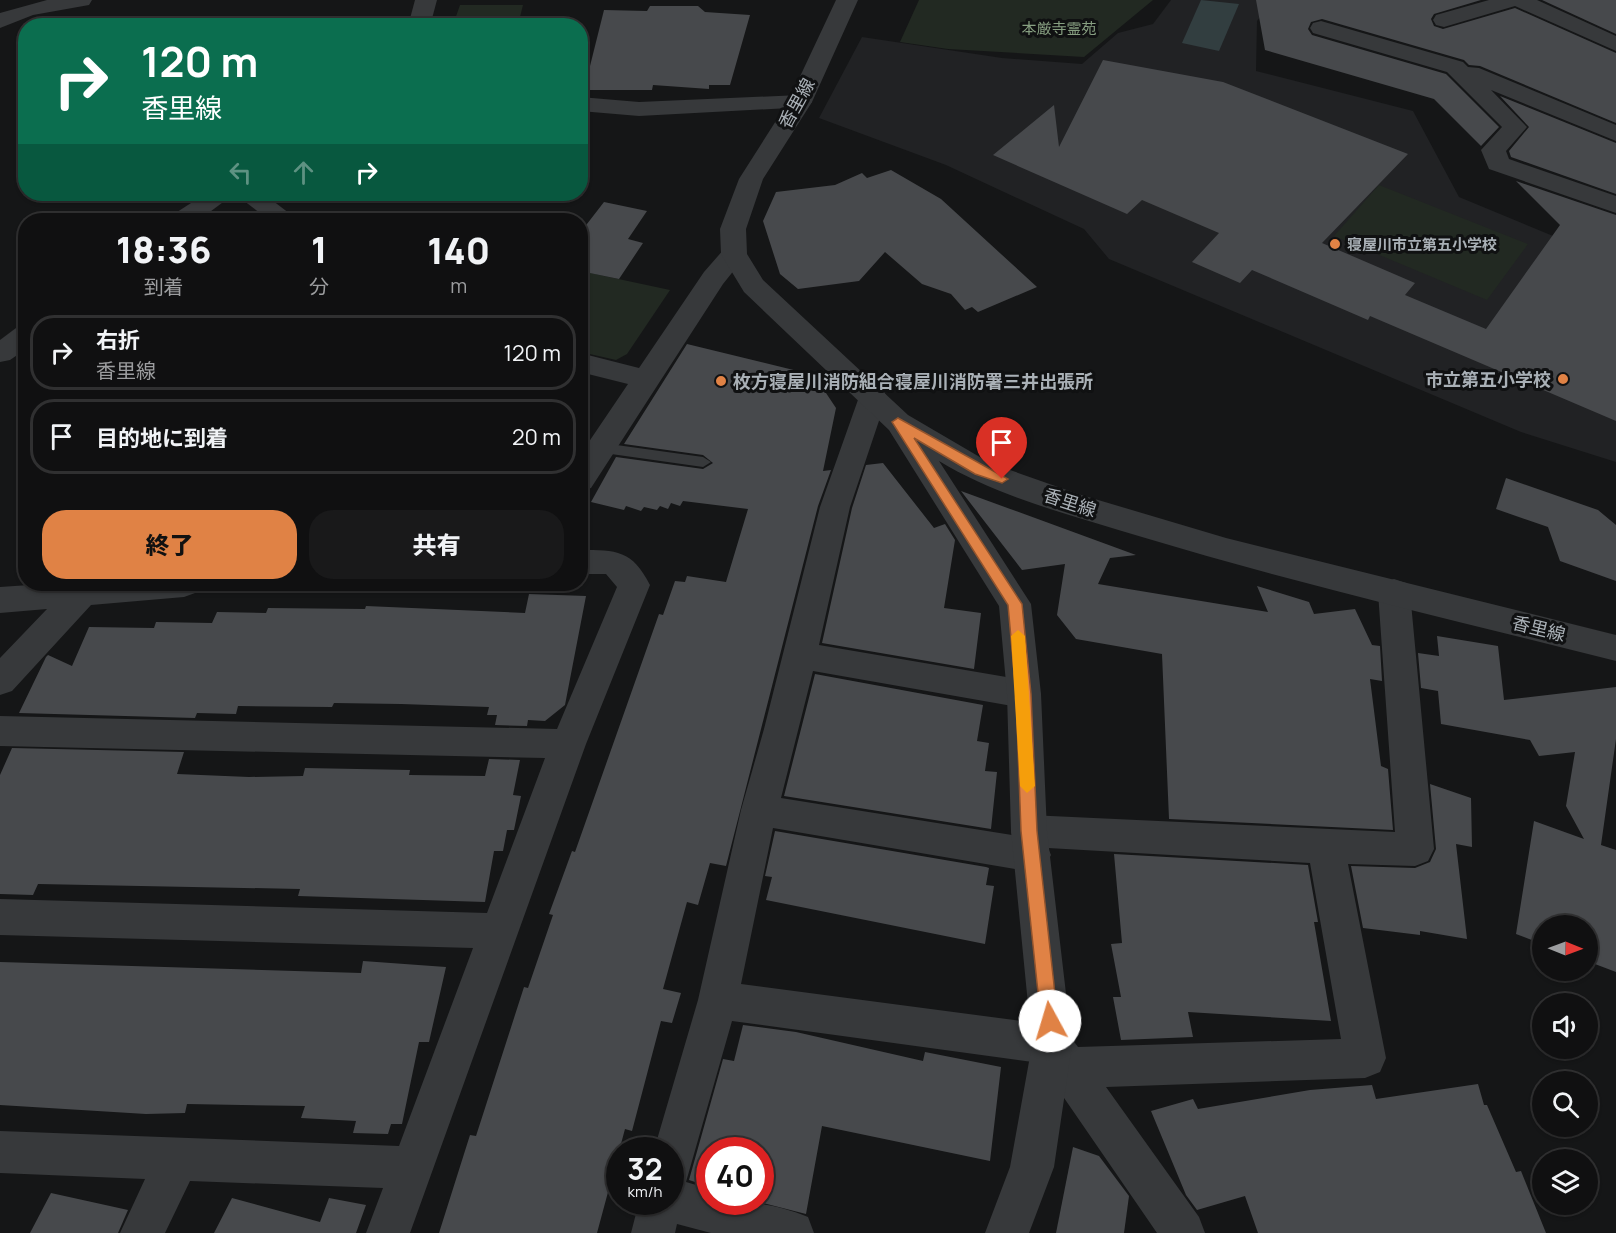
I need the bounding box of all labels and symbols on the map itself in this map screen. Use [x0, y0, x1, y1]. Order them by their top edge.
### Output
park label: 本厳寺霊苑 [1021, 18, 1097, 39]
street label: 香里線 [772, 74, 820, 132]
place label: 寝屋川市立第五小学校 [1347, 234, 1497, 255]
marker: 寝屋川市立第五小学校 [1328, 237, 1342, 251]
place label: 市立第五小学校 [1425, 367, 1551, 391]
place label: 枚方寝屋川消防組合寝屋川消防署三井出張所 [733, 369, 1093, 393]
marker: 市立第五小学校 [1556, 372, 1570, 386]
marker: 枚方寝屋川消防組合寝屋川消防署三井出張所 [714, 374, 728, 388]
pin [976, 417, 1027, 479]
street label: 香里線 [1041, 482, 1099, 522]
street label: 香里線 [1510, 610, 1568, 646]
north arrow [1532, 915, 1598, 981]
position arrow [1018, 989, 1082, 1053]
speed limit sign: 40 [696, 1137, 774, 1215]

